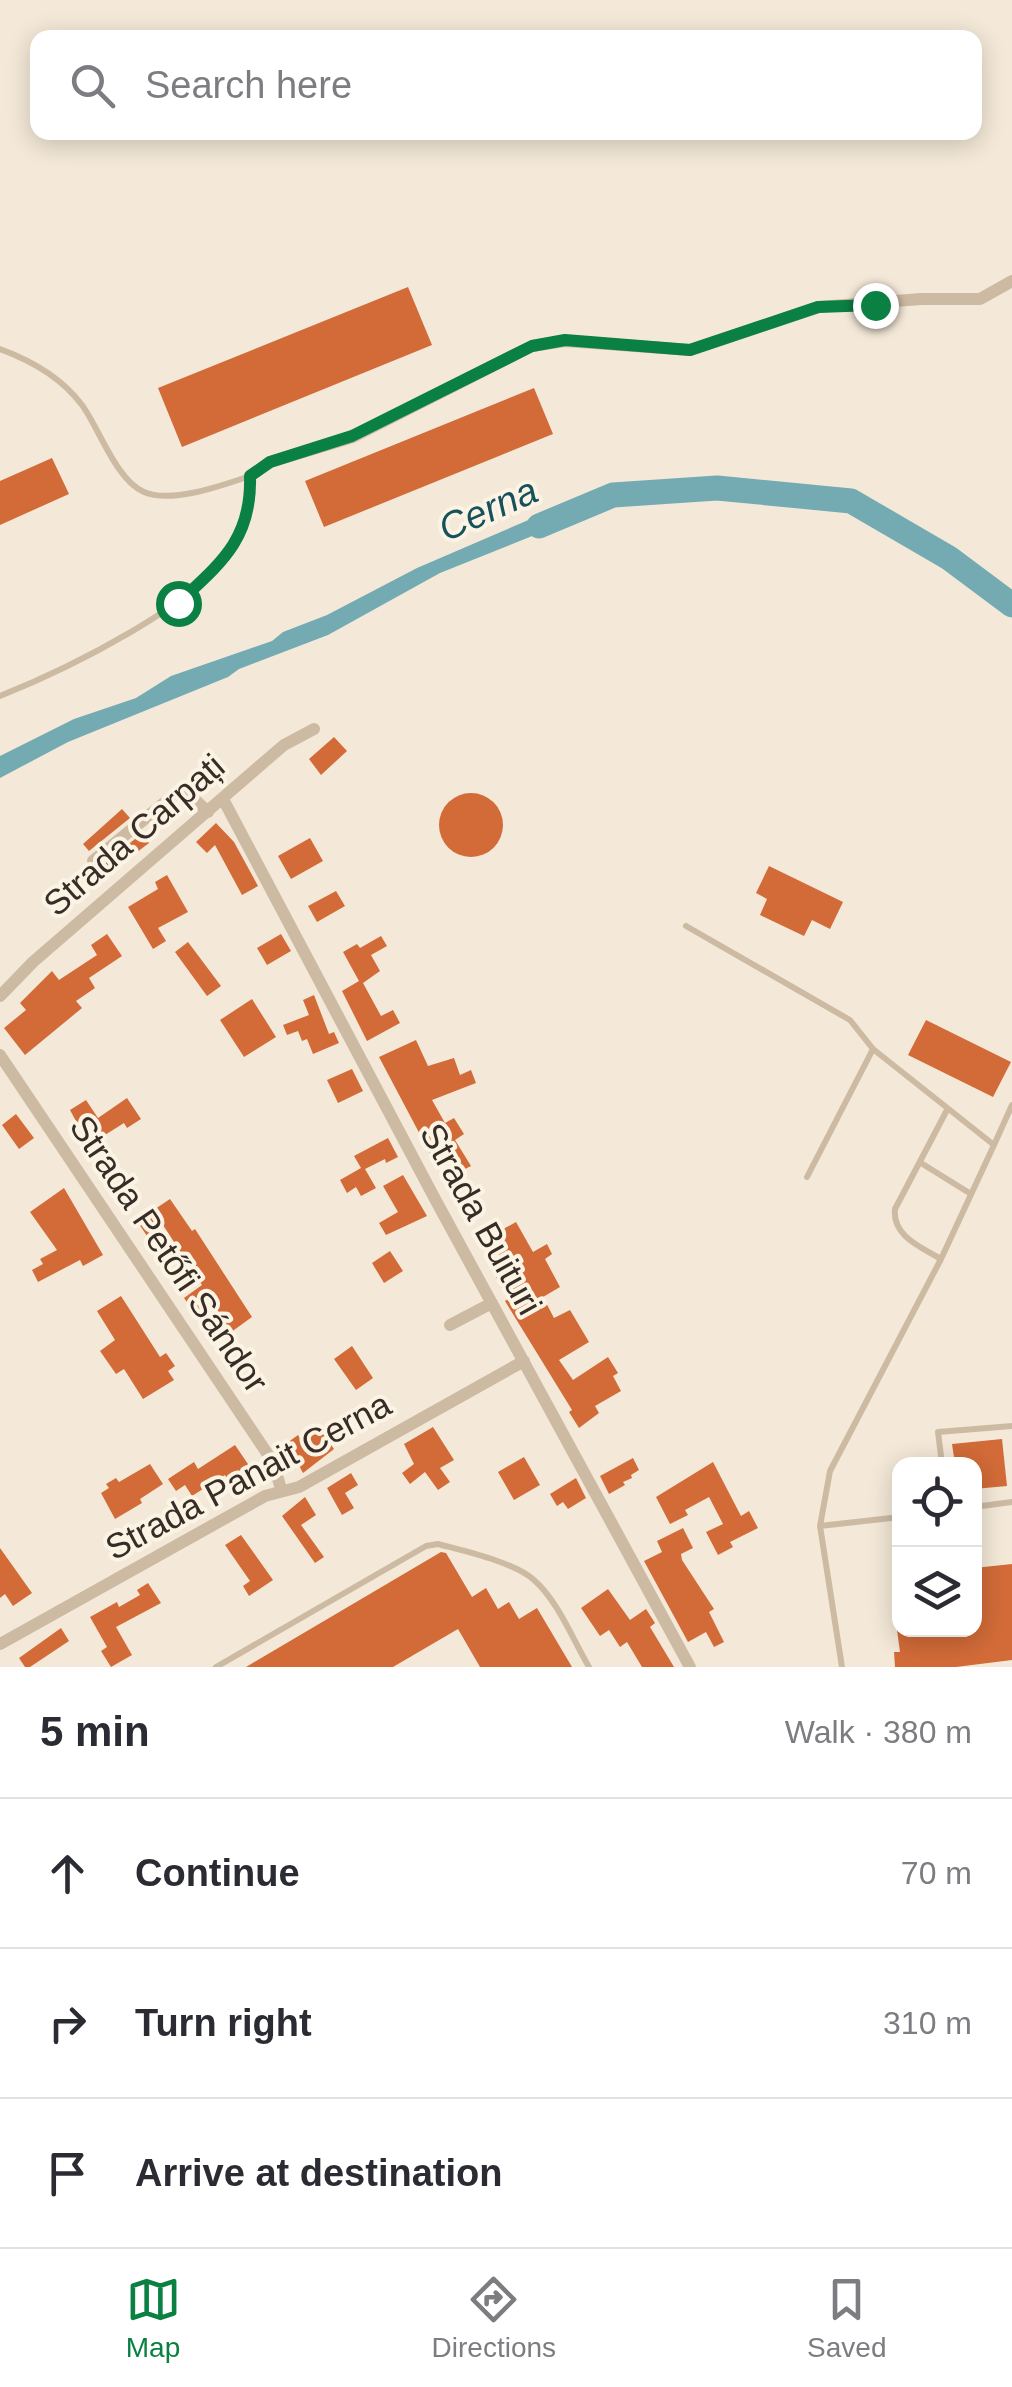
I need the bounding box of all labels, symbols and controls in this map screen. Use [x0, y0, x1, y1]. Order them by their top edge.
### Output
search box [30, 30, 982, 140]
icon: search [65, 58, 120, 113]
text: Search here [145, 64, 352, 106]
route end [853, 283, 899, 329]
water label: Cerna [432, 469, 544, 549]
route start [156, 581, 202, 627]
street label: Strada Carpați [36, 746, 232, 923]
street label: Strada Petőfi Sándor [62, 1108, 277, 1400]
street label: Strada Buituri [413, 1117, 550, 1321]
street label: Strada Panait Cerna [99, 1384, 397, 1567]
map controls [892, 1457, 982, 1637]
button: locate [892, 1457, 982, 1547]
button: layers [892, 1547, 982, 1637]
text: 5 min [40, 1708, 150, 1755]
text: Walk · 380 m [785, 1714, 972, 1750]
icon: ahead [40, 1846, 95, 1901]
text: Continue [135, 1852, 300, 1894]
text: 70 m [901, 1855, 972, 1891]
icon: right [40, 1996, 95, 2051]
text: Turn right [135, 2002, 312, 2044]
text: 310 m [883, 2005, 972, 2041]
icon: arrive [40, 2146, 95, 2201]
text: Arrive at destination [135, 2152, 502, 2194]
tab: Map [126, 2272, 181, 2364]
tab: Directions [432, 2272, 556, 2364]
tab: Saved [807, 2272, 886, 2364]

